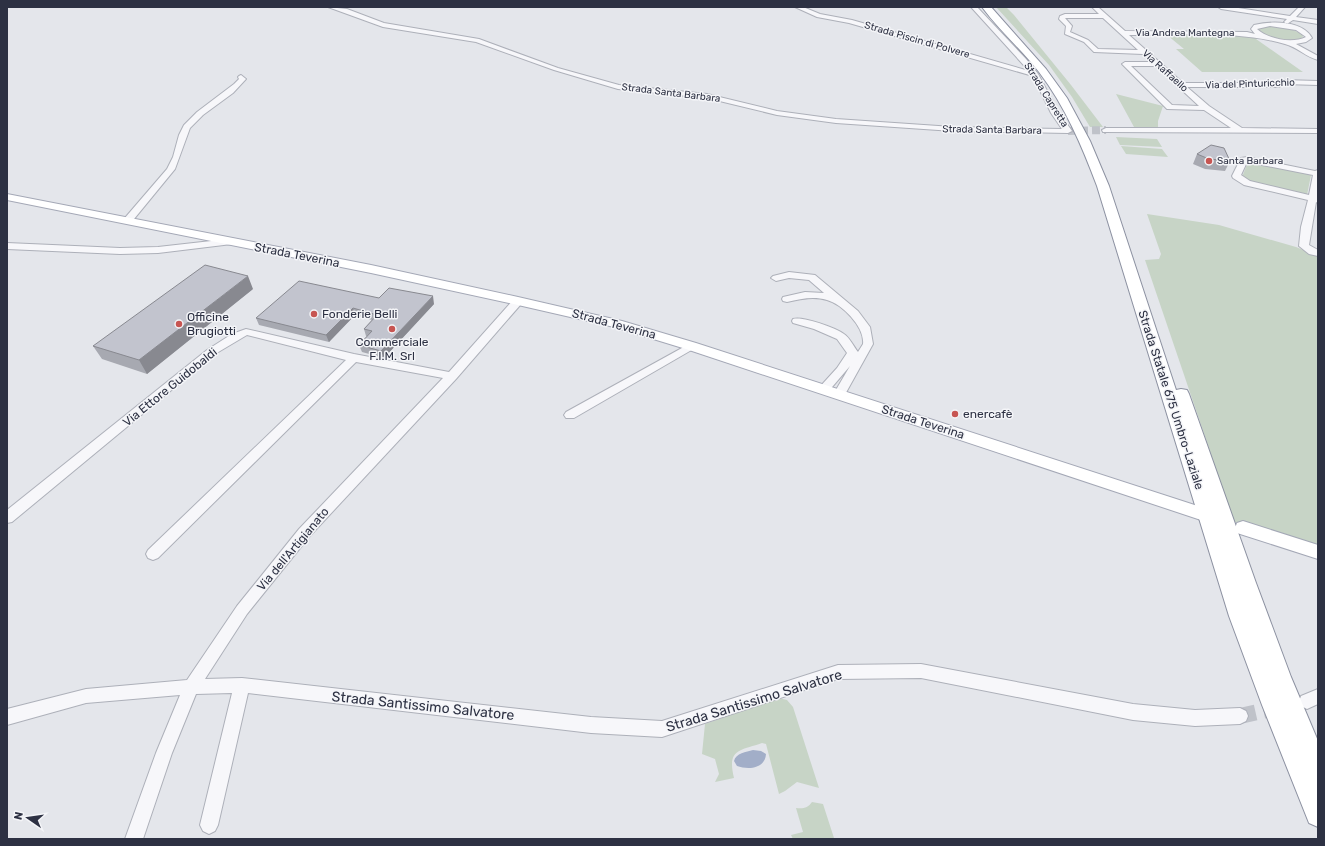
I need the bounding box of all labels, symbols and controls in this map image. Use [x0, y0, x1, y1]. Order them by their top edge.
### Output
street label: Strada Piscin di Polvere [863, 19, 972, 61]
street label: Via Andrea Mantegna [1135, 27, 1235, 39]
street label: Via Raffaello [1140, 47, 1191, 95]
street label: Strada Capretta [1021, 60, 1071, 130]
street label: Via del Pinturicchio [1205, 76, 1295, 92]
street label: Strada Santa Barbara [621, 81, 721, 105]
street label: Strada Santa Barbara [942, 123, 1042, 137]
place label: Santa Barbara [1217, 155, 1283, 167]
marker: Santa Barbara [1204, 156, 1214, 166]
street label: Strada Teverina [253, 240, 341, 270]
street label: Strada Teverina [570, 306, 658, 342]
place label: Fonderie Belli [322, 307, 398, 321]
marker: Fonderie Belli [309, 309, 319, 319]
street label: Strada Statale 675 Umbro-Laziale [1135, 309, 1207, 492]
place label: Officine Brugiotti [187, 310, 236, 338]
marker: Officine Brugiotti [174, 319, 184, 329]
marker: Commerciale F.I.M. Srl [387, 324, 397, 334]
place label: Commerciale F.I.M. Srl [355, 335, 429, 363]
street label: Via Ettore Guidobaldi [120, 345, 220, 429]
street label: Strada Teverina [880, 402, 966, 442]
place label: enercafè [963, 407, 1013, 421]
marker: enercafè [950, 409, 960, 419]
street label: Via dell'Artigianato [254, 505, 332, 593]
street label: Strada Santissimo Salvatore [664, 666, 844, 736]
street label: Strada Santissimo Salvatore [331, 688, 515, 724]
north arrow [8, 798, 48, 838]
text: N [12, 810, 26, 821]

